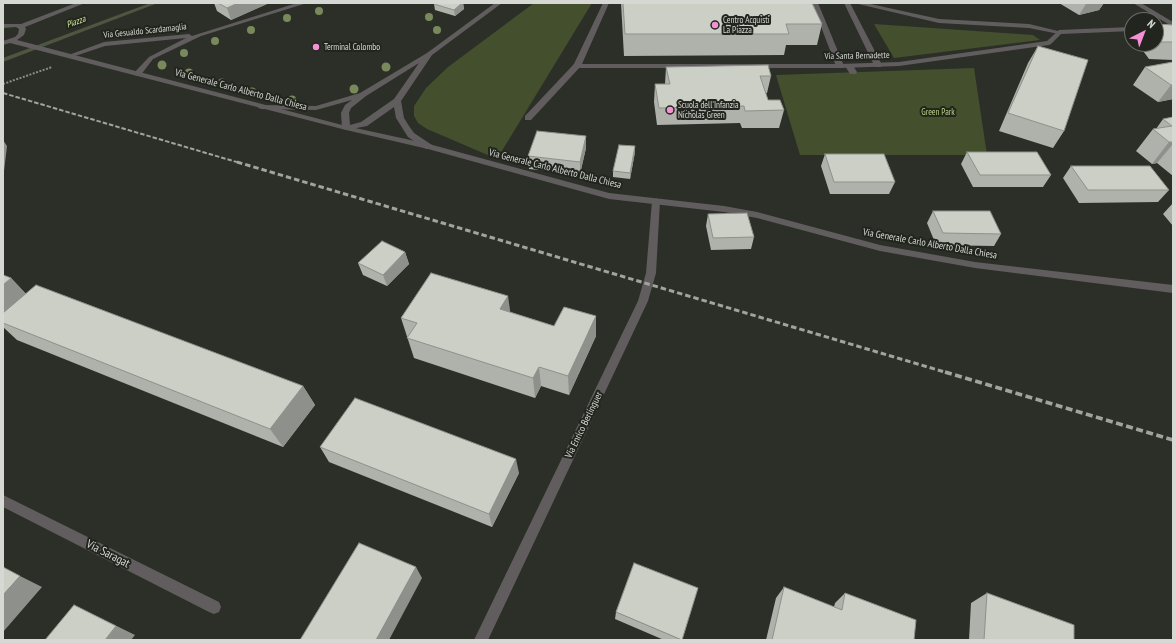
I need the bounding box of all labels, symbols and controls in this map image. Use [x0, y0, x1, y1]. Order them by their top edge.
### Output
north arrow [1124, 12, 1164, 52]
water label: Piazza [65, 14, 87, 30]
place label: Centro Acquisti La Piazza [723, 15, 770, 36]
text: N [1144, 17, 1158, 31]
marker: Centro Acquisti La Piazza [710, 20, 720, 30]
street label: Via Gesualdo Scardamaglia [103, 21, 187, 41]
marker: Terminal Colombo [311, 42, 321, 52]
place label: Terminal Colombo [324, 42, 380, 52]
street label: Via Santa Bernadette [824, 50, 890, 62]
street label: Via Generale Carlo Alberto Dalla Chiesa [174, 67, 308, 113]
place label: Scuola dell'Infanzia Nicholas Green [678, 100, 739, 121]
marker: Scuola dell'Infanzia Nicholas Green [665, 105, 675, 115]
park label: Green Park [921, 107, 955, 117]
street label: Via Generale Carlo Alberto Dalla Chiesa [488, 147, 622, 191]
street label: Via Generale Carlo Alberto Dalla Chiesa [862, 226, 998, 262]
street label: Via Enrico Berlinguer [563, 390, 605, 460]
street label: Via Saragat [84, 537, 132, 571]

